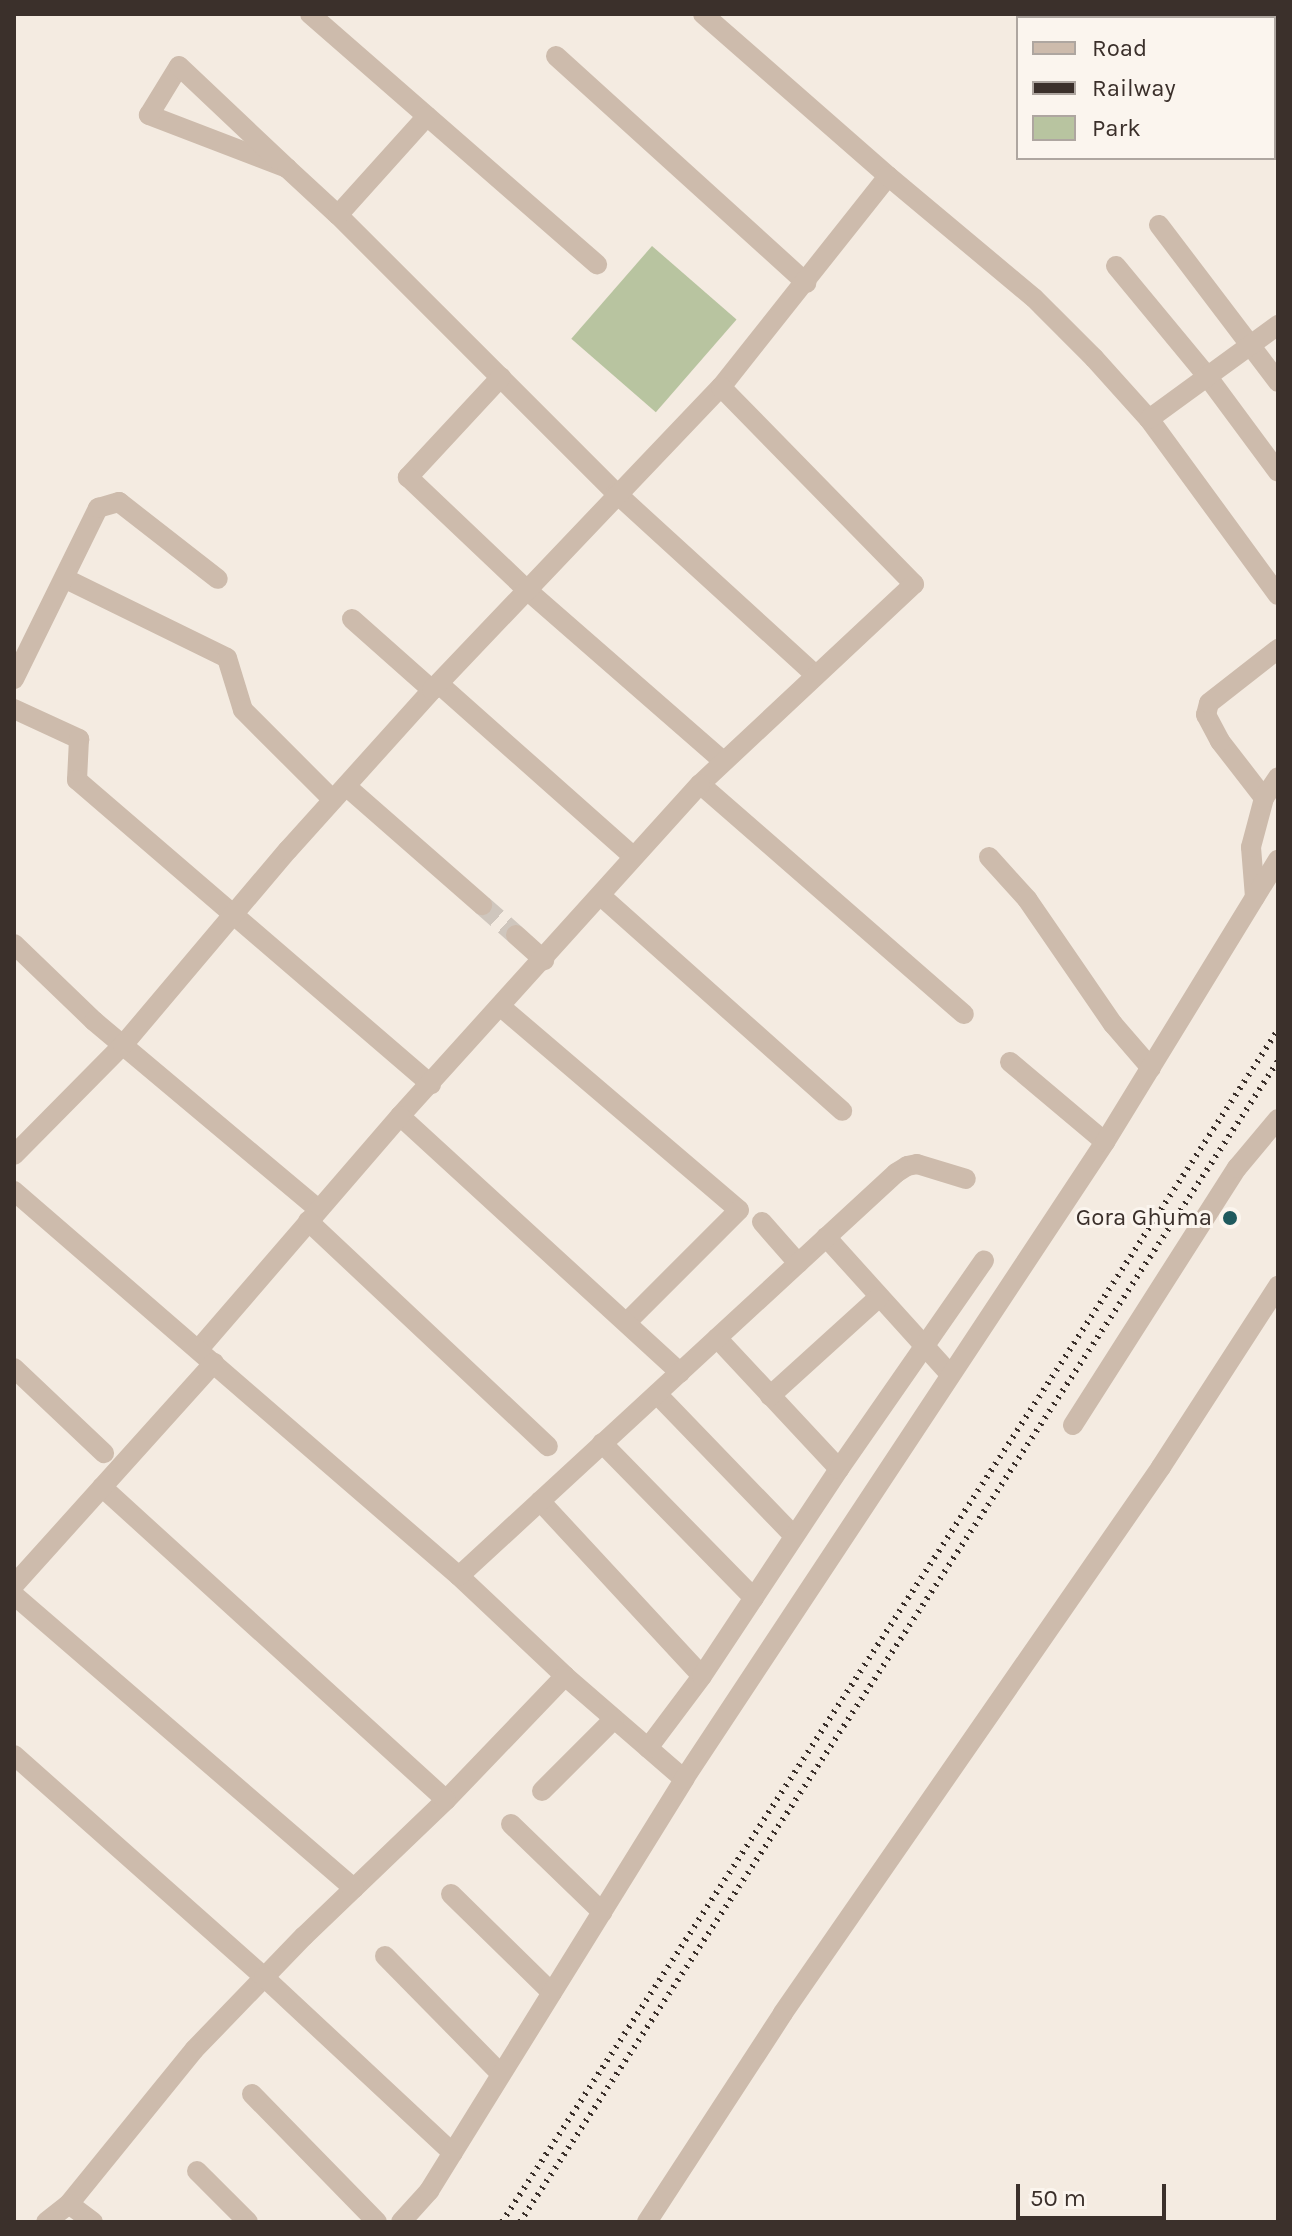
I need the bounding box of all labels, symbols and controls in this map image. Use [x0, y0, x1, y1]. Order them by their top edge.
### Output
legend [1016, 16, 1276, 160]
text: Road [1092, 34, 1147, 62]
text: Railway [1092, 74, 1176, 102]
text: Park [1092, 114, 1141, 142]
place label: Gora Ghuma [1076, 1204, 1212, 1232]
marker: Gora Ghuma [1219, 1207, 1241, 1229]
scale bar [1020, 2168, 1170, 2218]
text: 50 m [1030, 2184, 1086, 2212]

